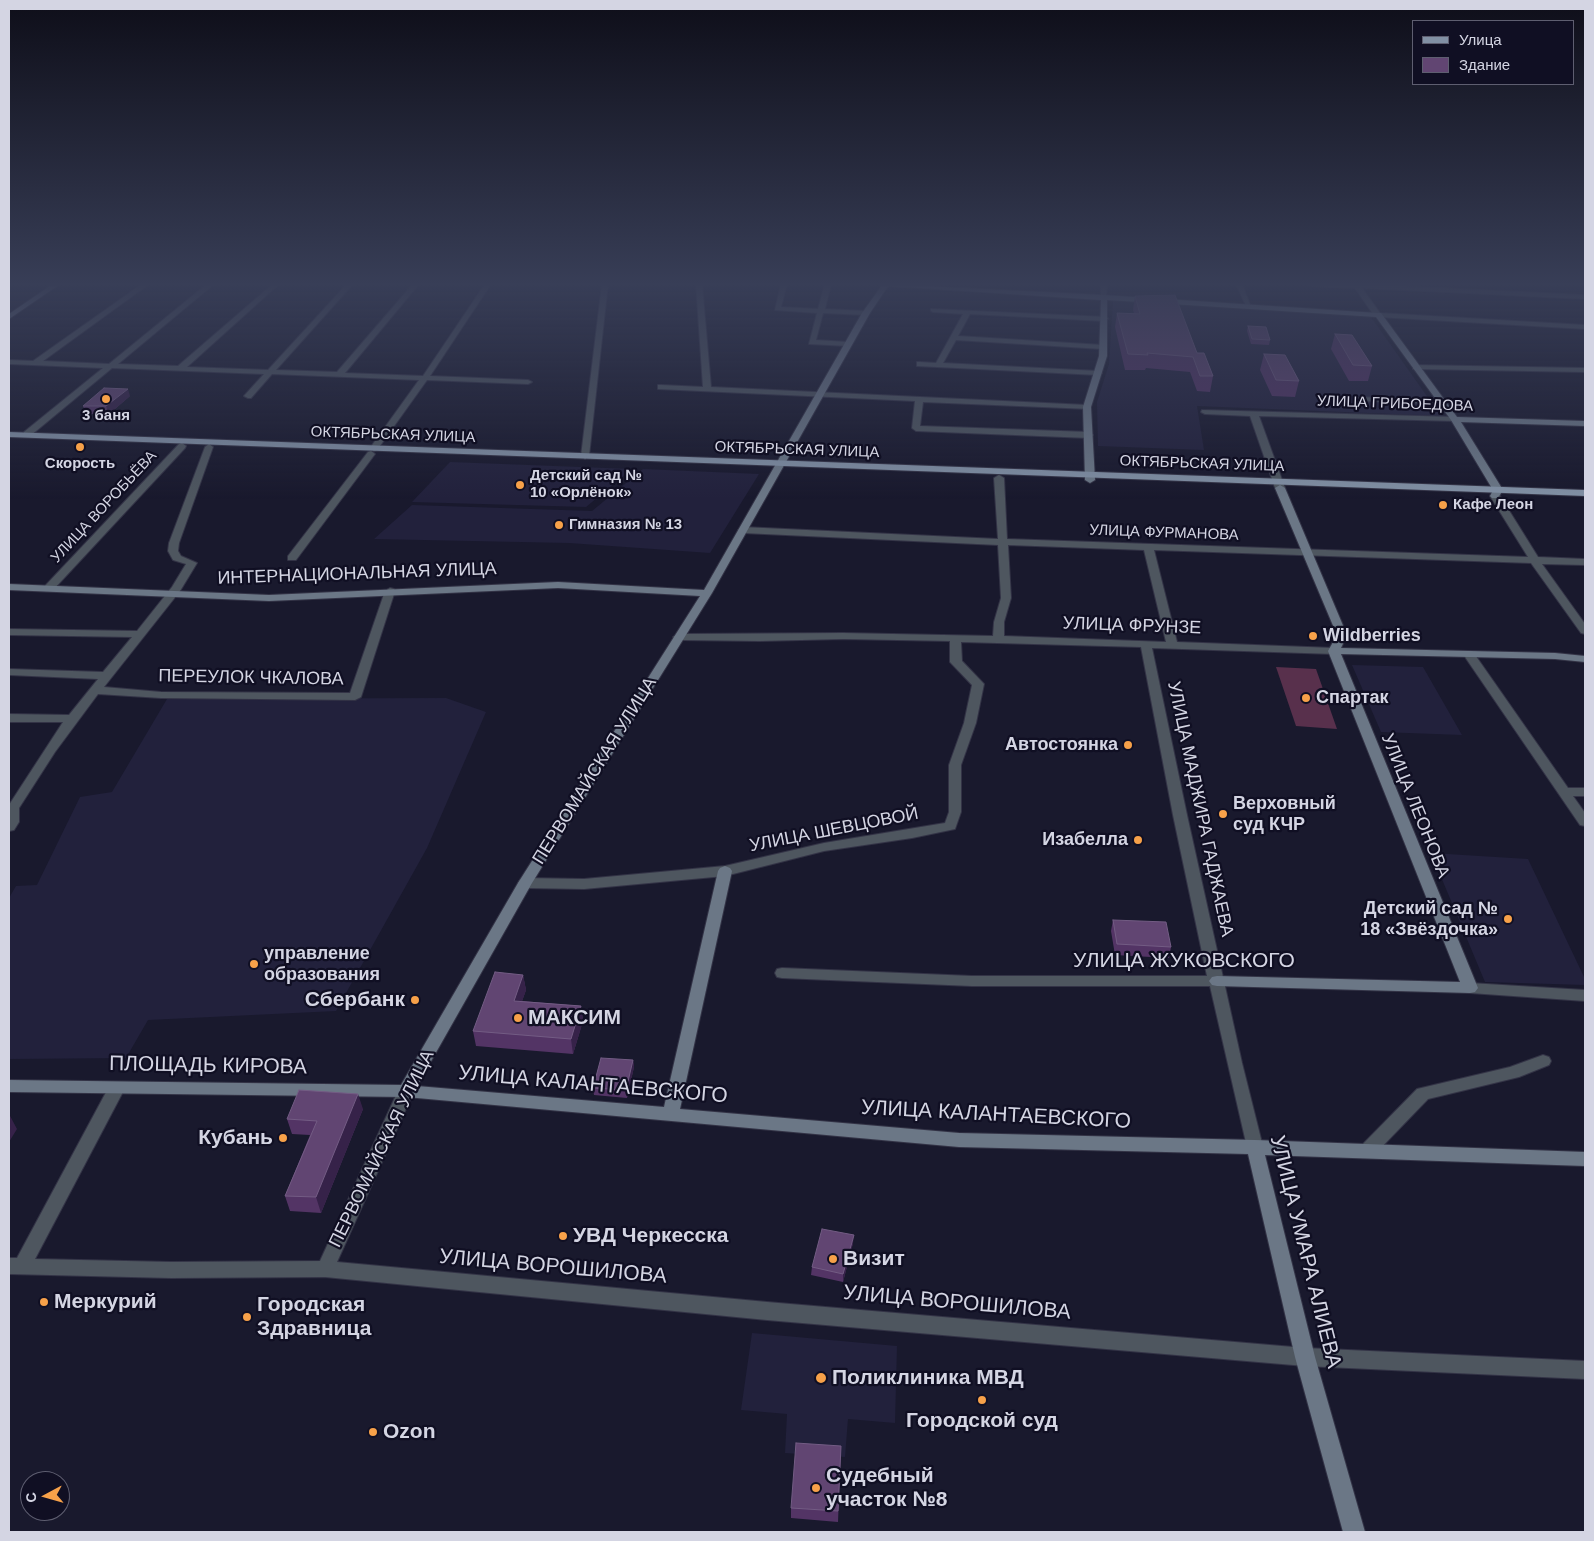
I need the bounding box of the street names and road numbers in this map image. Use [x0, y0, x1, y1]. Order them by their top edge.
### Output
street label: УЛИЦА ГРИБОЕДОВА [1316, 392, 1474, 416]
street label: ОКТЯБРЬСКАЯ УЛИЦА [310, 423, 476, 447]
street label: ОКТЯБРЬСКАЯ УЛИЦА [714, 438, 880, 462]
street label: УЛИЦА ВОРОБЬЁВА [47, 447, 161, 567]
street label: ОКТЯБРЬСКАЯ УЛИЦА [1119, 452, 1285, 476]
street label: УЛИЦА ФУРМАНОВА [1089, 521, 1239, 545]
street label: ИНТЕРНАЦИОНАЛЬНАЯ УЛИЦА [217, 558, 497, 590]
street label: УЛИЦА ФРУНЗЕ [1062, 613, 1202, 639]
street label: ПЕРЕУЛОК ЧКАЛОВА [158, 666, 344, 690]
street label: ПЕРВОМАЙСКАЯ УЛИЦА [528, 673, 662, 869]
street label: УЛИЦА МАДЖИРА ГАДЖАЕВА [1162, 679, 1238, 939]
street label: УЛИЦА ЛЕОНОВА [1376, 730, 1454, 882]
street label: УЛИЦА ШЕВЦОВОЙ [748, 803, 920, 857]
street label: УЛИЦА ЖУКОВСКОГО [1073, 948, 1295, 974]
street label: ПЕРВОМАЙСКАЯ УЛИЦА [325, 1047, 439, 1251]
street label: ПЛОЩАДЬ КИРОВА [109, 1052, 307, 1080]
street label: УЛИЦА КАЛАНТАЕВСКОГО [457, 1061, 729, 1109]
street label: УЛИЦА КАЛАНТАЕВСКОГО [861, 1095, 1131, 1135]
street label: УЛИЦА УМАРА АЛИЕВА [1264, 1133, 1346, 1371]
street label: УЛИЦА ВОРОШИЛОВА [438, 1245, 668, 1289]
street label: УЛИЦА ВОРОШИЛОВА [842, 1281, 1072, 1325]

